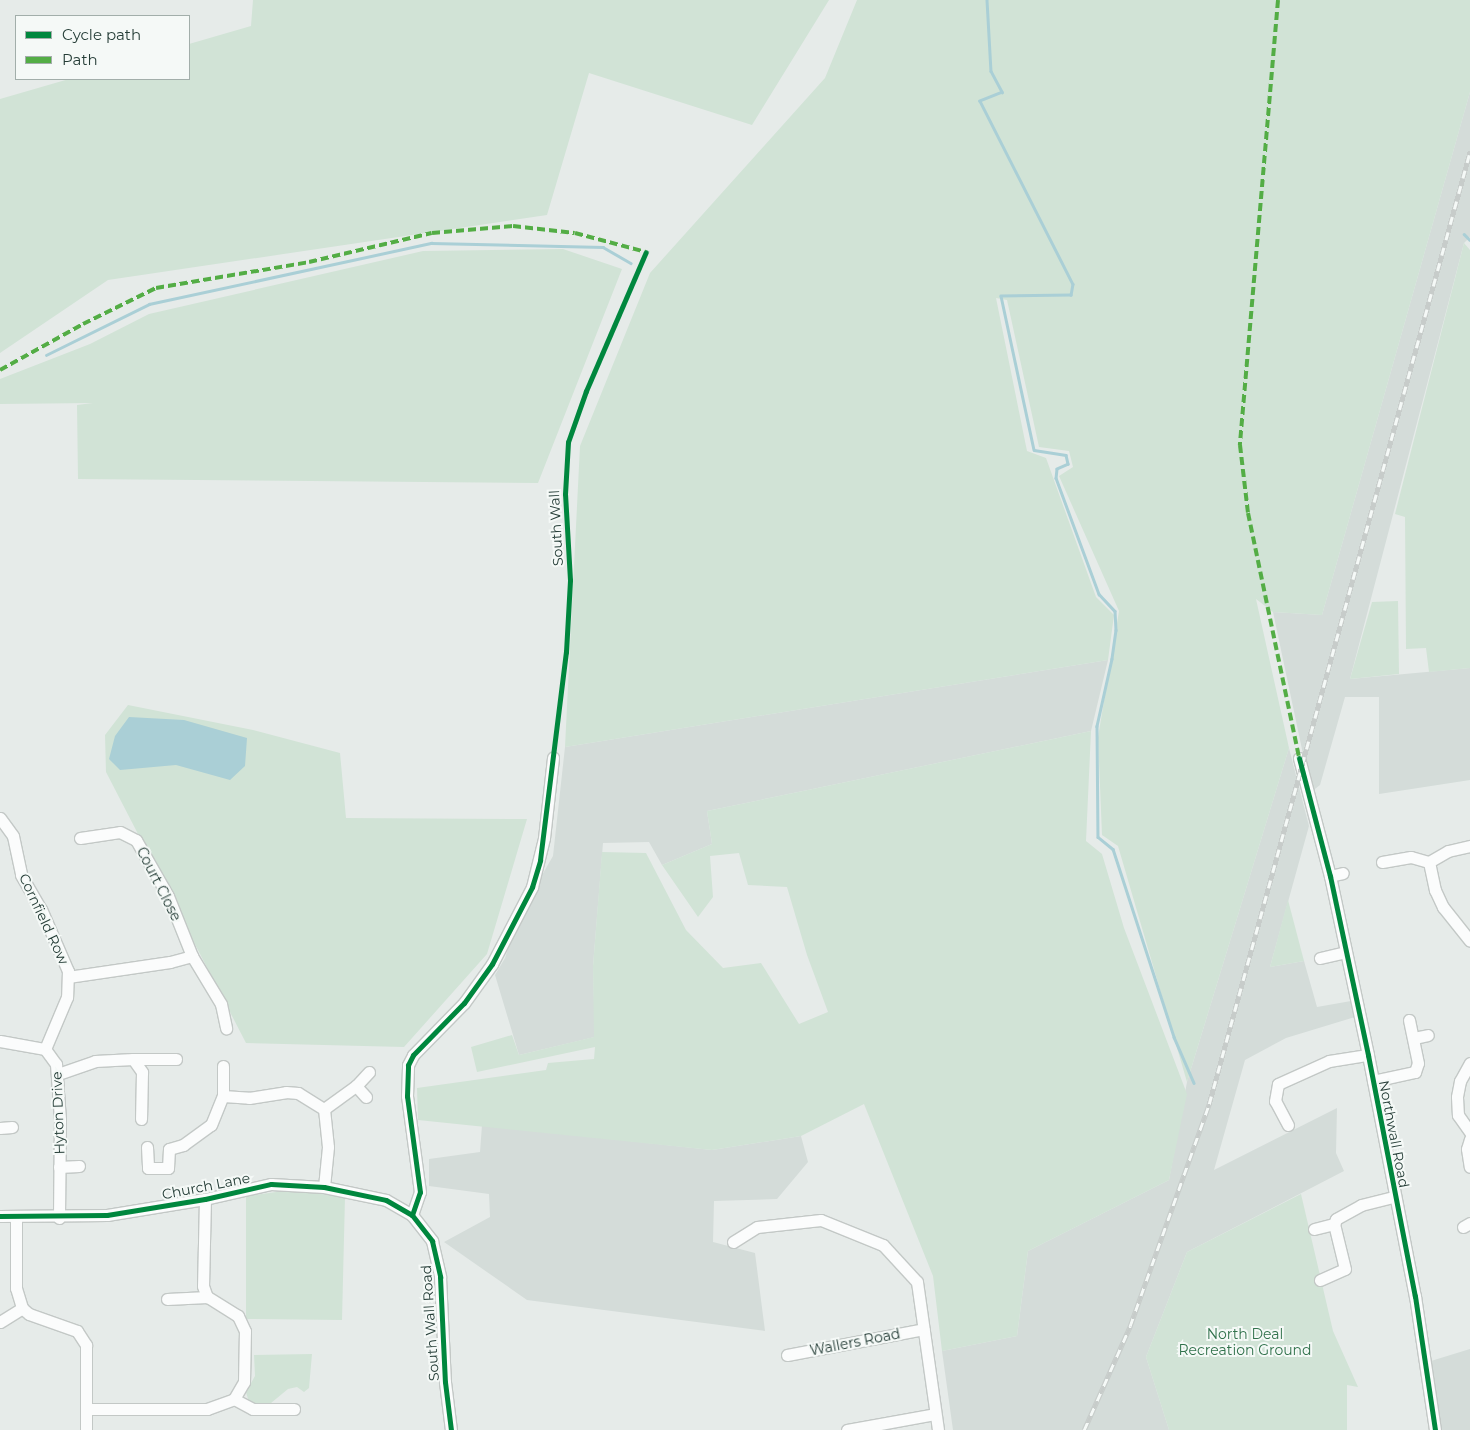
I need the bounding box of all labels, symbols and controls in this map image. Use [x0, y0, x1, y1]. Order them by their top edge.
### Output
legend [15, 15, 190, 80]
text: Cycle path [62, 25, 141, 44]
text: Path [62, 50, 98, 69]
street label: South Wall [546, 490, 566, 566]
street label: Court Close [133, 844, 185, 924]
street label: Cornfield Row [16, 871, 72, 967]
street label: Hyton Drive [48, 1071, 68, 1155]
street label: Northwall Road [1375, 1079, 1413, 1189]
street label: Church Lane [160, 1169, 252, 1203]
street label: South Wall Road [418, 1264, 442, 1382]
street label: Wallers Road [808, 1325, 902, 1359]
park label: North Deal Recreation Ground [1178, 1326, 1312, 1358]

